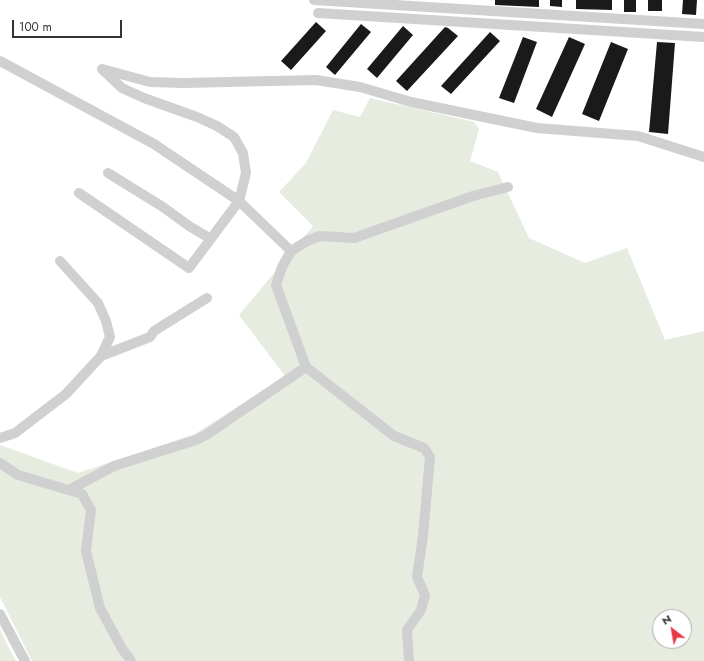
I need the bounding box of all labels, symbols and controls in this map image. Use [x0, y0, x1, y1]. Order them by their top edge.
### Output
scale bar [14, 12, 124, 38]
text: 100 m [19, 18, 52, 36]
north arrow [652, 609, 692, 649]
text: N [658, 610, 674, 629]

